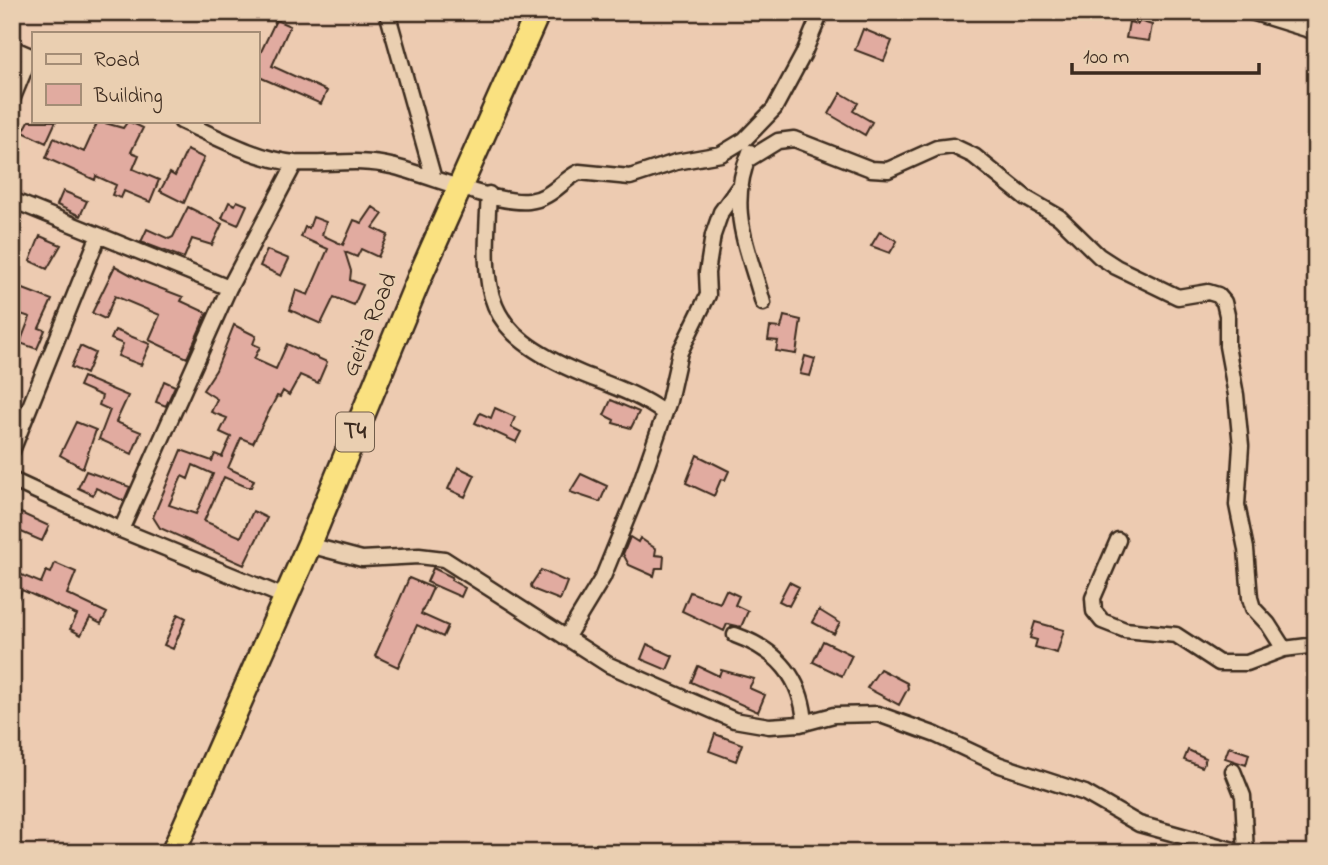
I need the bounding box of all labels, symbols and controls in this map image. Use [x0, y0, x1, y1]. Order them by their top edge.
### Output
legend [32, 32, 259, 122]
scale bar [1072, 32, 1260, 76]
text: 100 m [1083, 43, 1129, 73]
text: Road [94, 46, 140, 76]
text: Building [93, 82, 163, 114]
street label: Geita Road [334, 267, 408, 382]
road number: T4 [336, 412, 374, 452]

